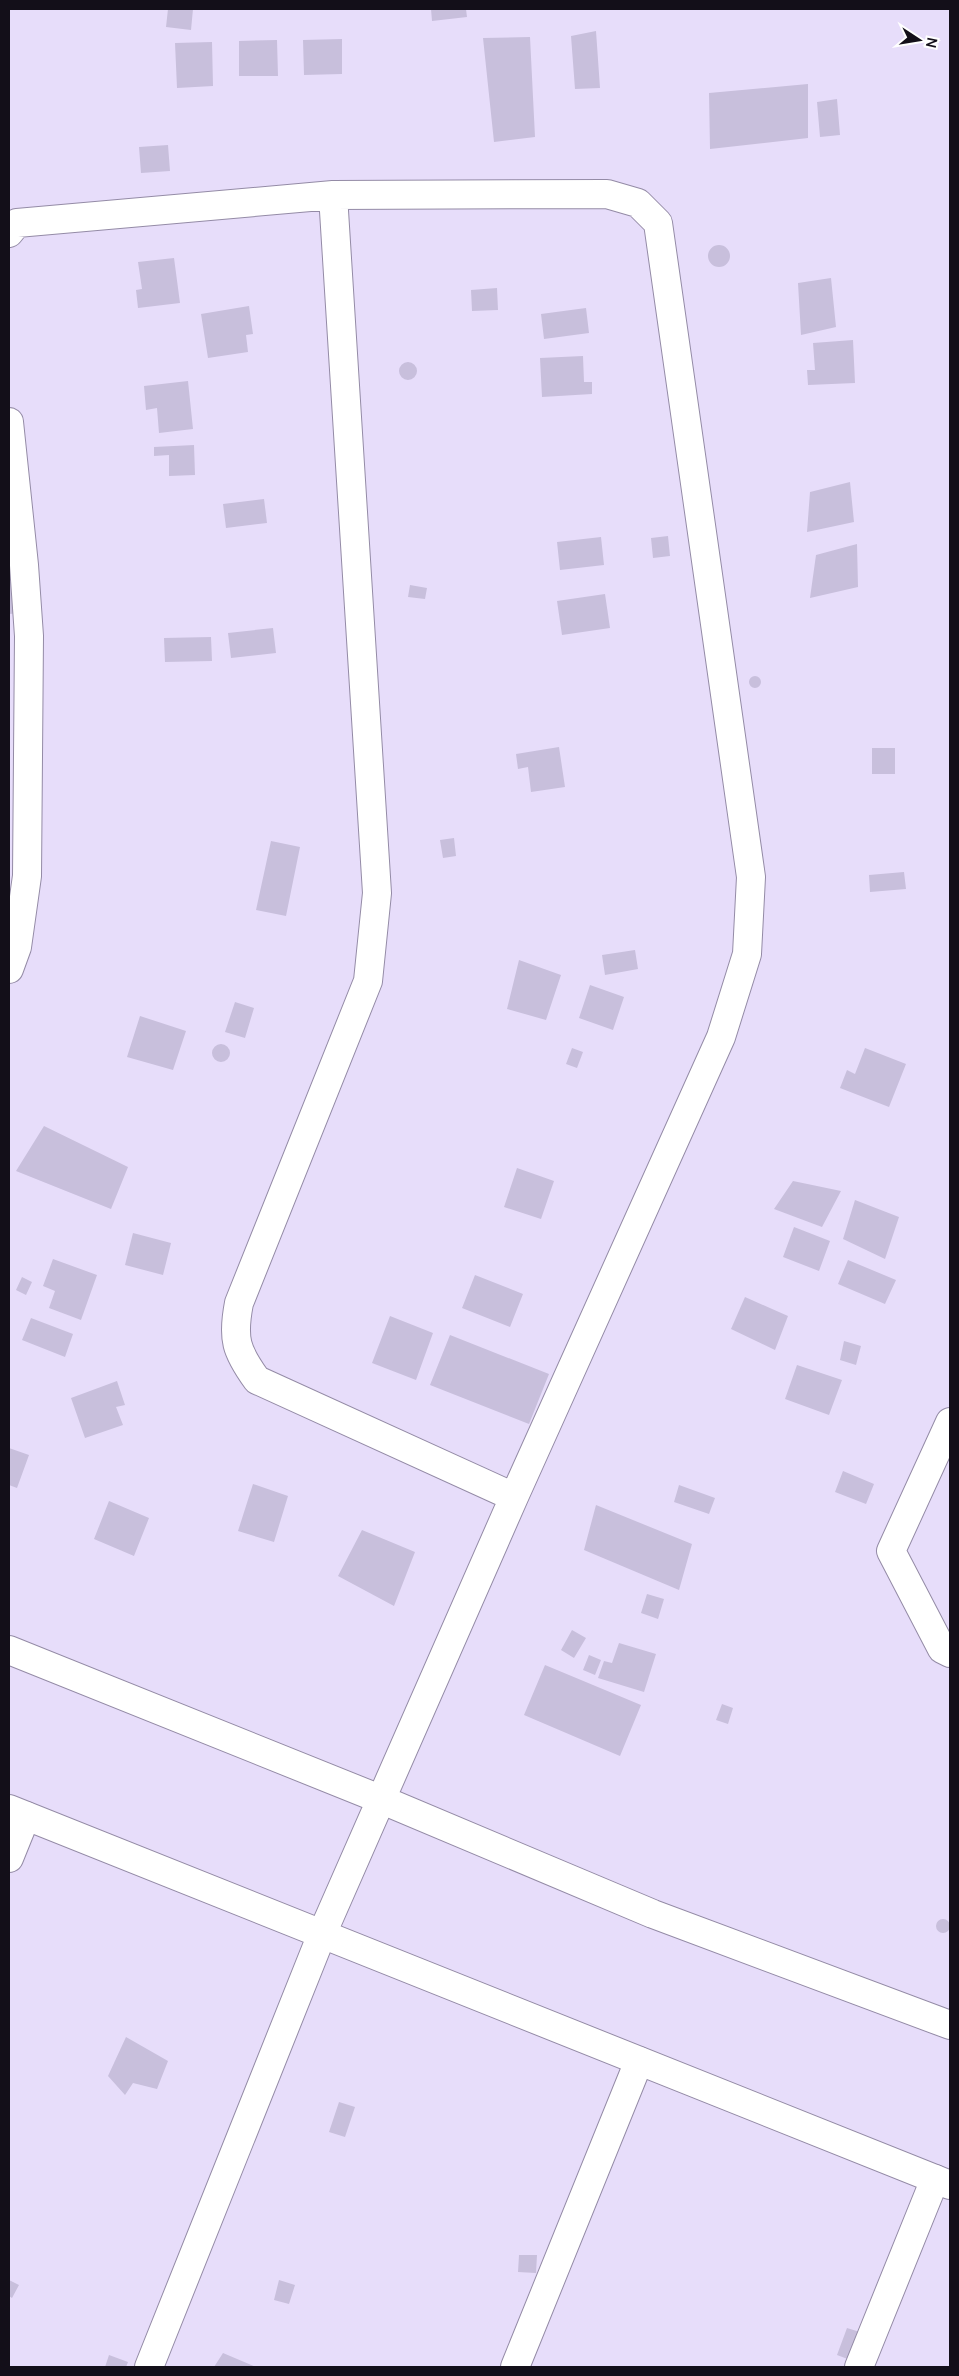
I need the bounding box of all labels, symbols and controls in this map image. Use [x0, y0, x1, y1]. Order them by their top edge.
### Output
north arrow [894, 15, 944, 65]
text: N [922, 36, 943, 50]

